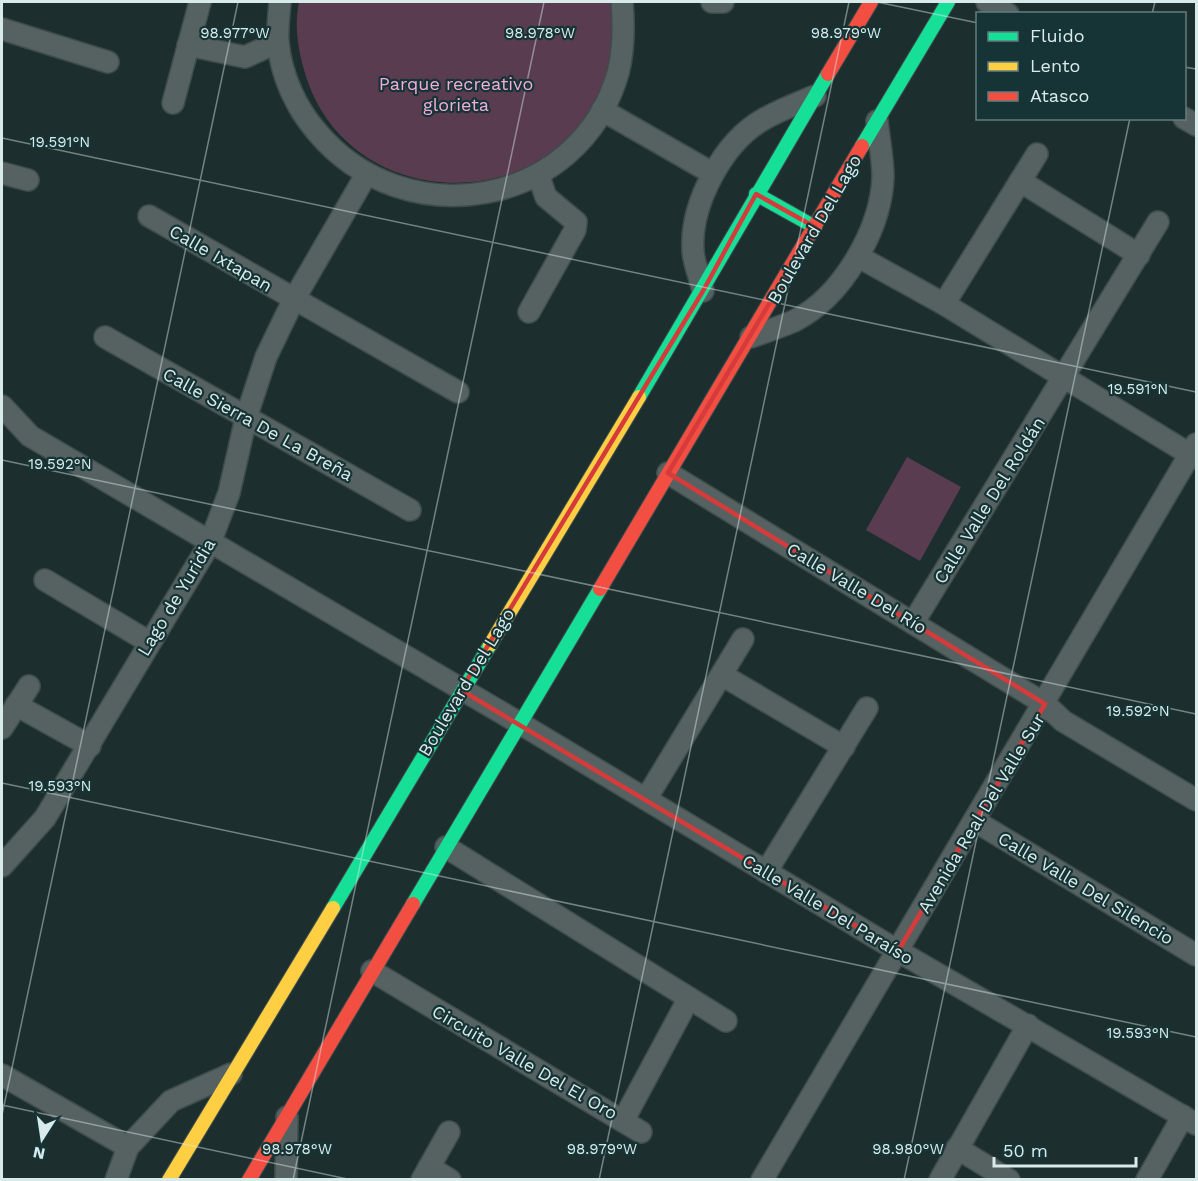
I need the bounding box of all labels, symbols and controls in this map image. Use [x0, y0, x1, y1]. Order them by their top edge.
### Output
legend [976, 12, 1186, 120]
text: 98.977°W [200, 24, 270, 42]
text: 98.978°W [505, 24, 575, 42]
text: 98.979°W [811, 24, 881, 42]
text: Fluido [1030, 25, 1084, 46]
text: Lento [1030, 55, 1080, 76]
park label: Parque recreativo glorieta [379, 73, 533, 115]
text: Atasco [1030, 85, 1089, 106]
text: 19.591°N [30, 133, 90, 151]
street label: Boulevard Del Lago [763, 151, 865, 307]
street label: Calle Ixtapan [166, 220, 276, 296]
street label: Calle Sierra De La Breña [159, 363, 357, 485]
text: 19.591°N [1108, 380, 1168, 398]
street label: Calle Valle Del Roldán [929, 413, 1049, 587]
text: 19.592°N [28, 455, 92, 473]
street label: Lago de Yuridia [133, 534, 219, 660]
street label: Calle Valle Del Río [783, 538, 931, 638]
street label: Boulevard Del Lago [414, 604, 518, 760]
text: 19.592°N [1106, 702, 1170, 720]
street label: Avenida Real Del Valle Sur [913, 709, 1049, 917]
text: 19.593°N [28, 777, 92, 795]
street label: Calle Valle Del Silencio [994, 827, 1178, 949]
street label: Calle Valle Del Paraíso [739, 850, 917, 968]
street label: Circuito Valle Del El Oro [429, 1000, 621, 1124]
text: 19.593°N [1106, 1024, 1170, 1042]
north arrow [12, 1109, 72, 1169]
scale bar [994, 1130, 1136, 1168]
text: 98.978°W [262, 1140, 332, 1158]
text: 98.979°W [567, 1140, 637, 1158]
text: 98.980°W [872, 1140, 944, 1158]
text: 50 m [1003, 1140, 1048, 1161]
text: N [31, 1143, 47, 1164]

